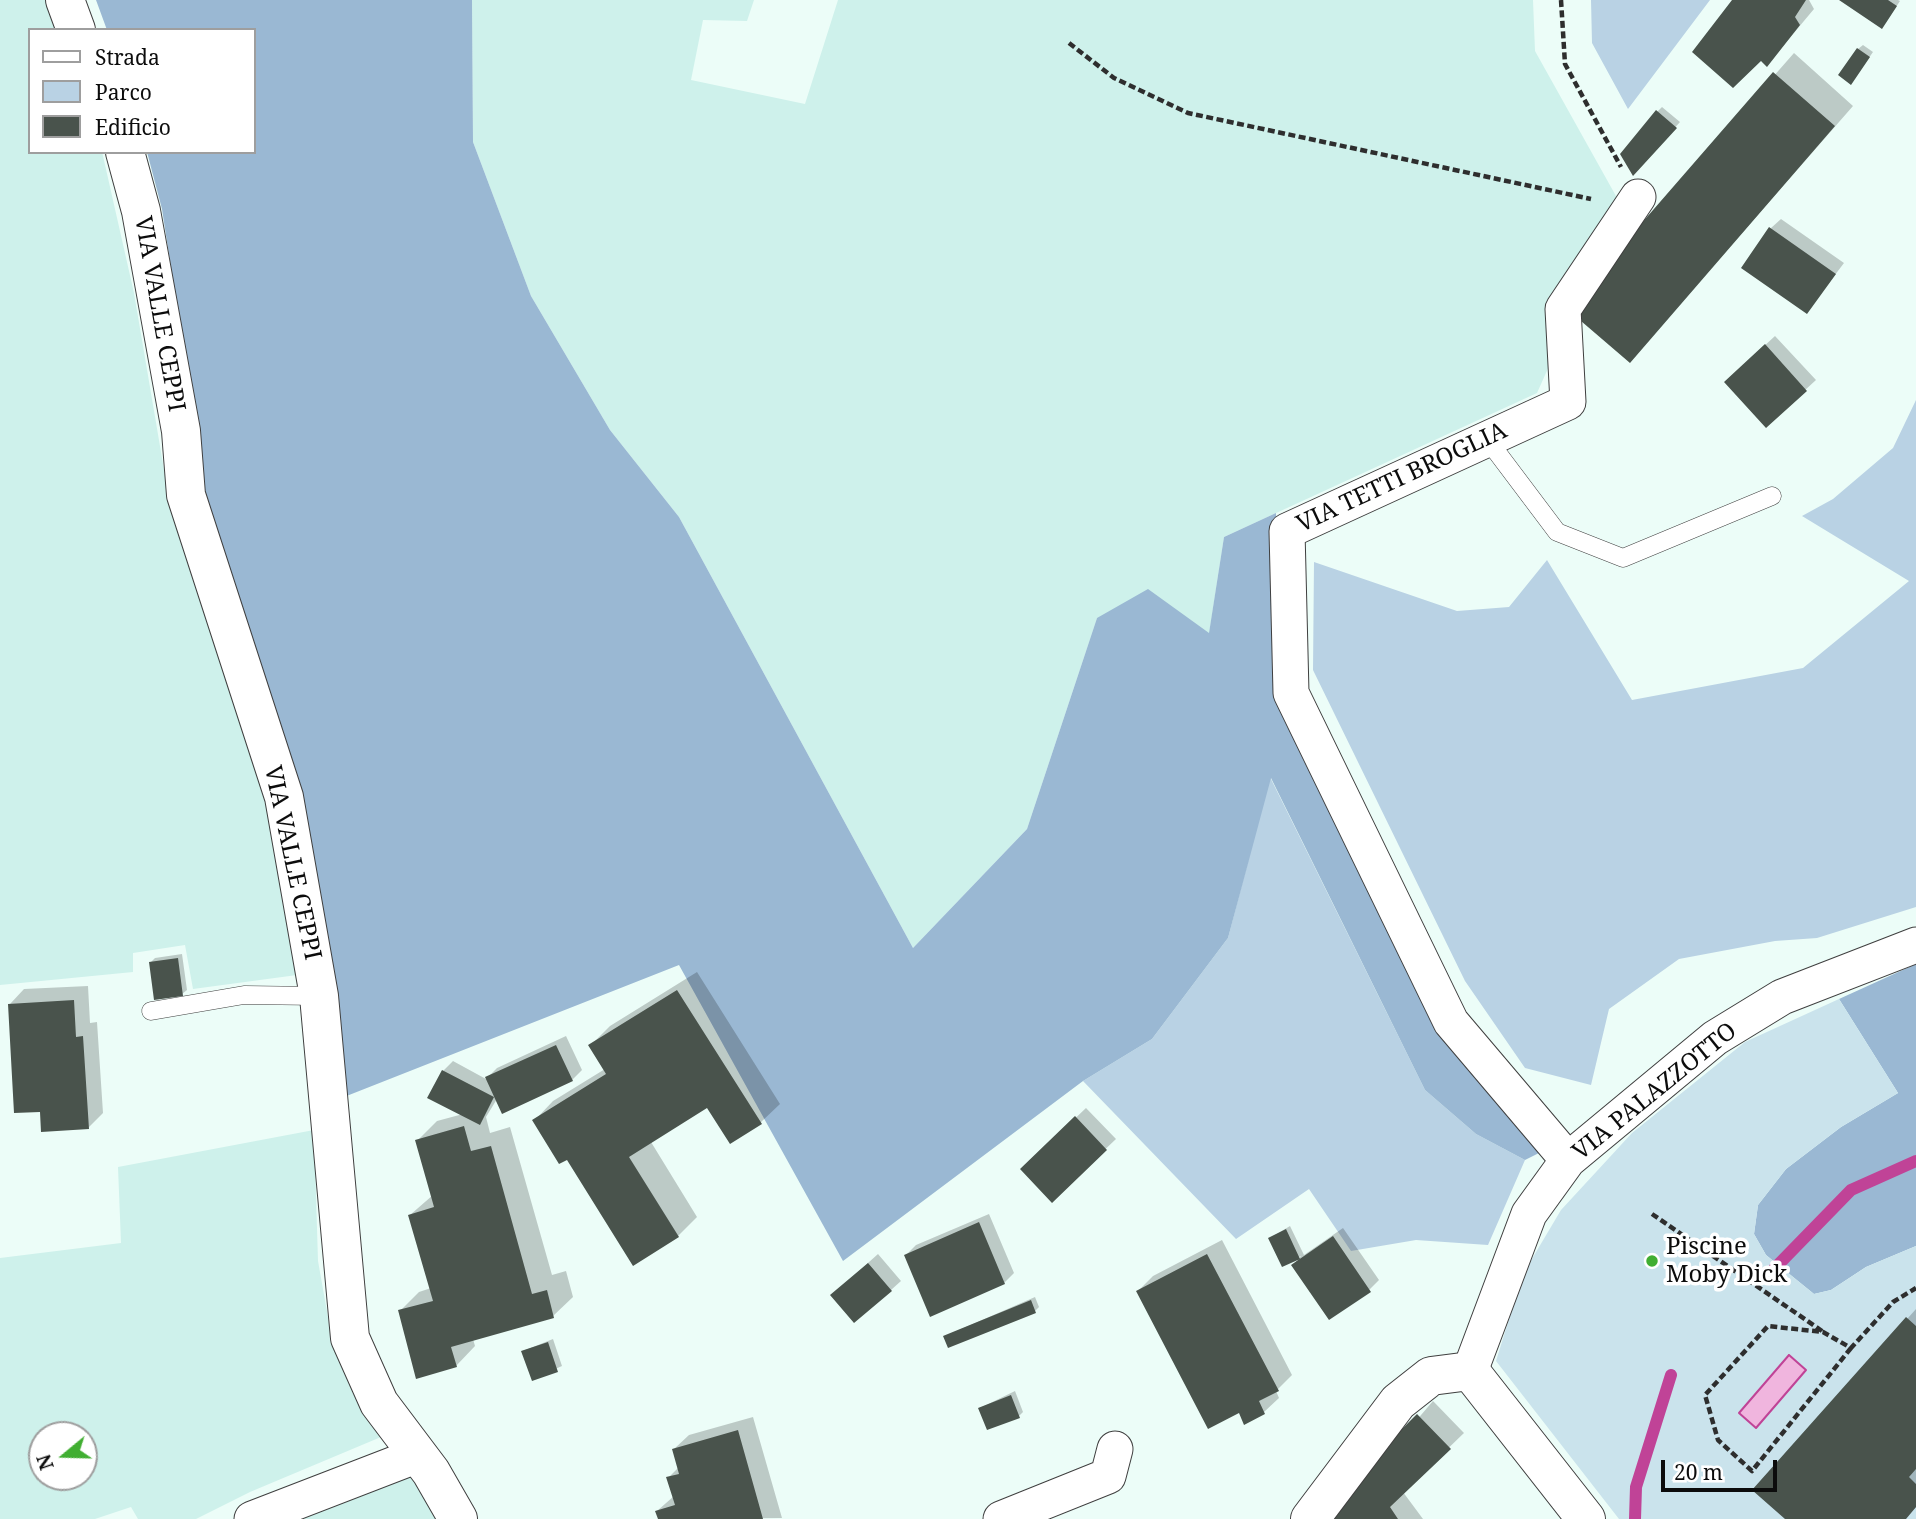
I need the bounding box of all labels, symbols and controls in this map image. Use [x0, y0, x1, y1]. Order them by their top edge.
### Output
legend [28, 28, 256, 154]
text: Strada [95, 43, 160, 71]
text: Parco [95, 78, 152, 106]
text: Edificio [95, 113, 171, 141]
street label: VIA VALLE CEPPI [128, 214, 190, 414]
street label: VIA TETTI BROGLIA [1292, 417, 1512, 539]
street label: VIA VALLE CEPPI [257, 763, 327, 963]
street label: VIA PALAZZOTTO [1567, 1017, 1743, 1167]
place label: Piscine Moby Dick [1666, 1233, 1787, 1289]
marker: Piscine Moby Dick [1644, 1253, 1660, 1269]
north arrow [28, 1421, 98, 1491]
scale bar [1664, 1446, 1780, 1490]
text: N [30, 1451, 60, 1474]
text: 20 m [1674, 1458, 1723, 1486]

